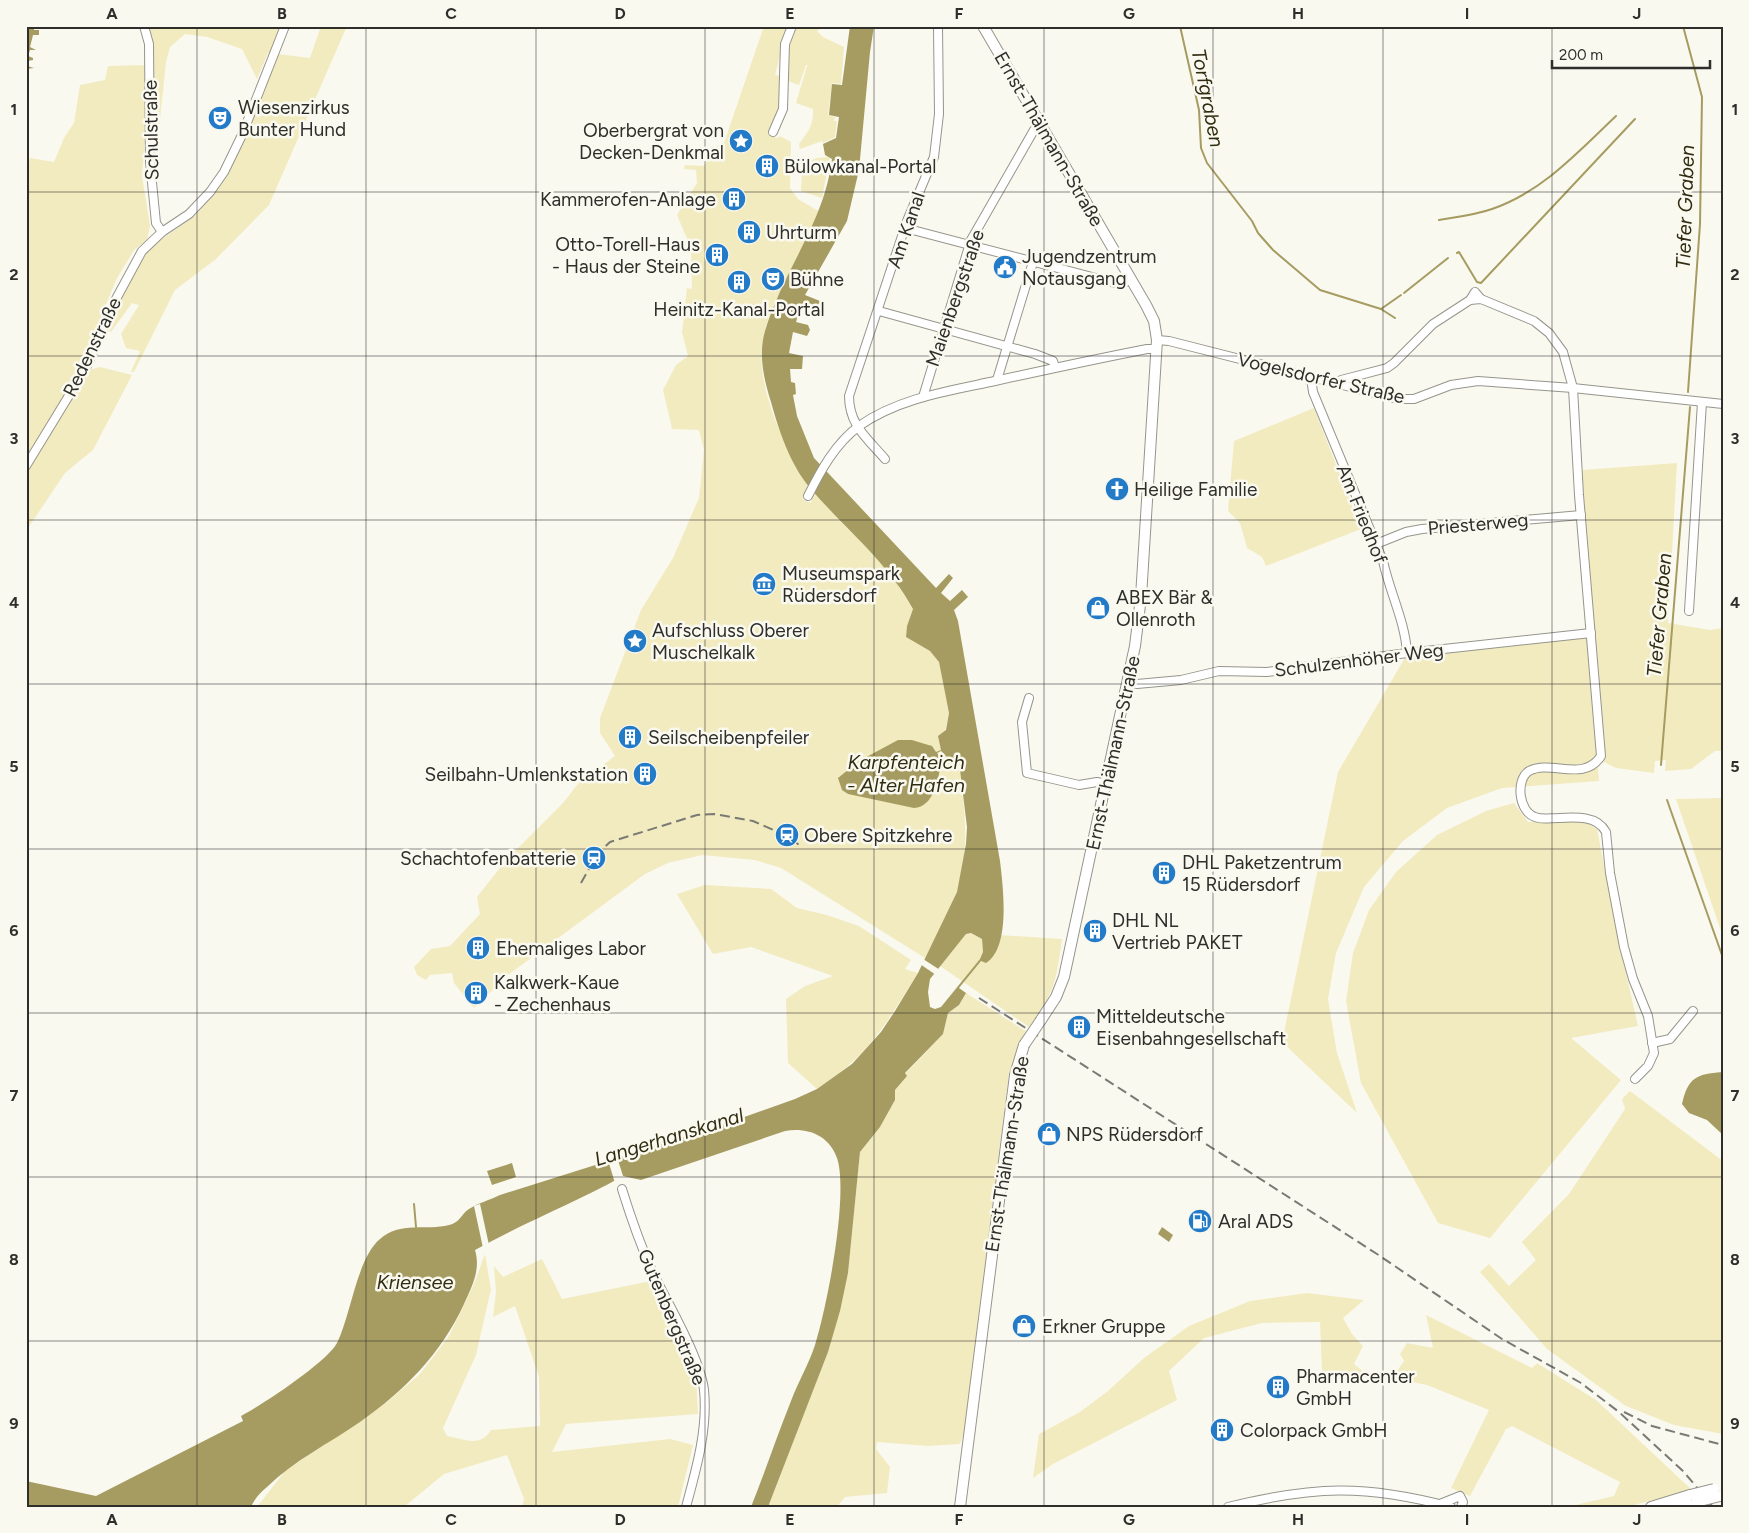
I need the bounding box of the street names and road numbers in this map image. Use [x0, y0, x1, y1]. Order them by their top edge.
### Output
street label: Ernst-Thälmann-Straße [989, 47, 1109, 231]
street label: Schulstraße [139, 80, 163, 180]
street label: Am Kanal [882, 189, 930, 271]
street label: Maienbergstraße [921, 226, 989, 370]
street label: Redenstraße [58, 294, 126, 400]
street label: Vogelsdorfer Straße [1235, 348, 1407, 408]
street label: Am Friedhof [1332, 461, 1392, 567]
street label: Priesterweg [1427, 508, 1529, 540]
street label: Schulzenhöher Weg [1273, 638, 1445, 682]
street label: Ernst-Thälmann-Straße [1081, 654, 1145, 852]
street label: Ernst-Thälmann-Straße [980, 1054, 1034, 1254]
street label: Gutenbergstraße [633, 1246, 711, 1388]

